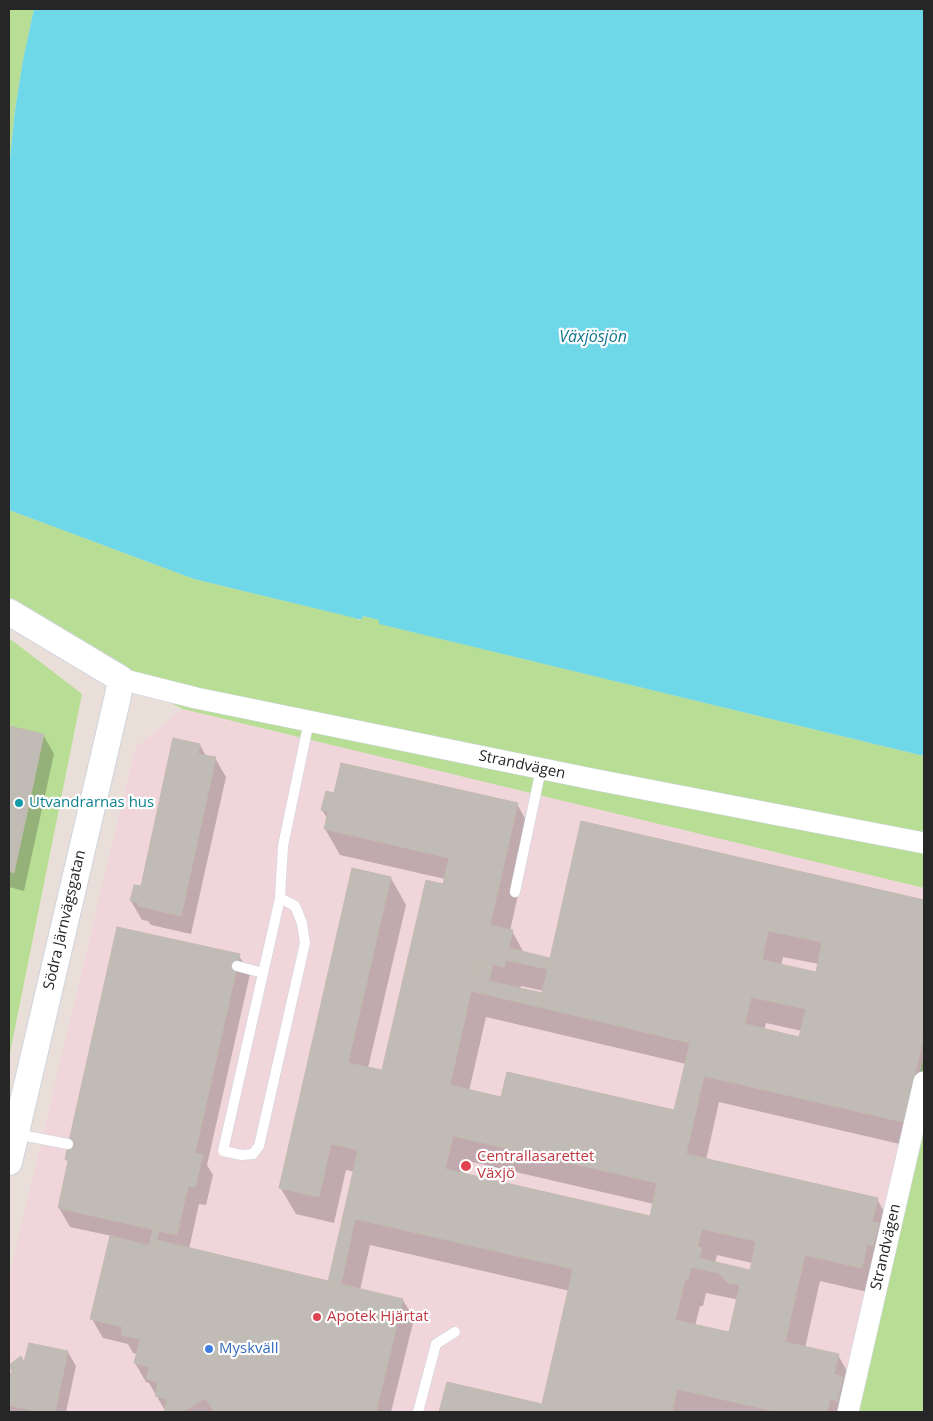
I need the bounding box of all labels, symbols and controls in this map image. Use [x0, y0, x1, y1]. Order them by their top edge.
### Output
water label: Växjösjön [559, 327, 627, 347]
street label: Strandvägen [477, 747, 567, 783]
place label: Utvandrarnas hus [29, 794, 154, 812]
marker: Utvandrarnas hus [13, 797, 25, 809]
street label: Södra Järnvägsgatan [40, 848, 90, 992]
place label: Centrallasarettet Växjö [477, 1148, 594, 1183]
marker: Centrallasarettet Växjö [459, 1159, 473, 1173]
street label: Strandvägen [867, 1202, 905, 1292]
place label: Apotek Hjärtat [327, 1308, 429, 1326]
marker: Apotek Hjärtat [311, 1311, 323, 1323]
place label: Myskväll [219, 1340, 278, 1358]
marker: Myskväll [203, 1343, 215, 1355]

